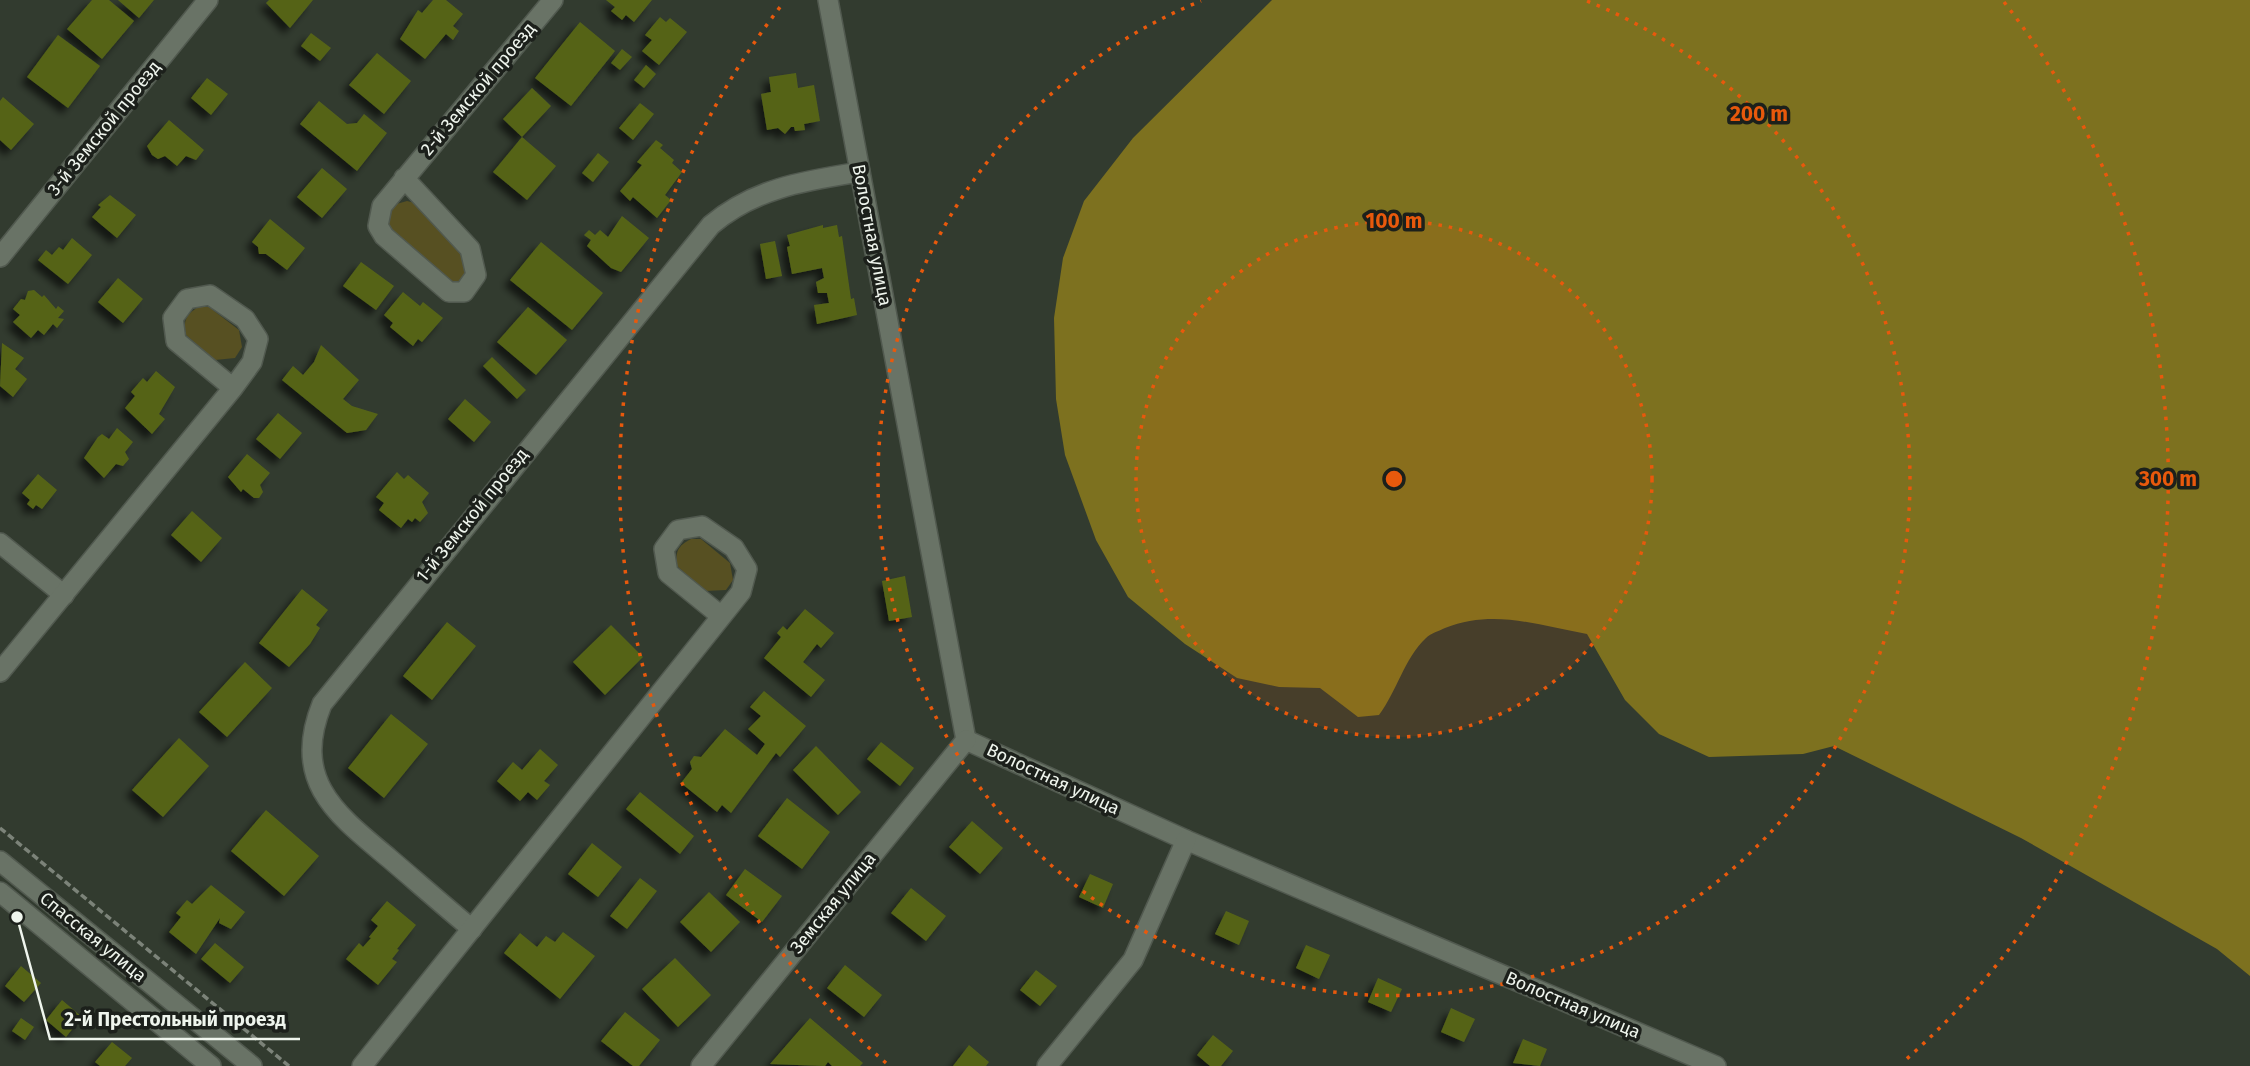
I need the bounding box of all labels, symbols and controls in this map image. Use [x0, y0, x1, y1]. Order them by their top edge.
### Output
street label: 2-й Земской проезд [416, 18, 540, 160]
street label: 3-й Земской проезд [43, 56, 165, 200]
text: 200 m [1730, 101, 1788, 127]
street label: Волостная улица [847, 162, 897, 308]
text: 100 m [1365, 208, 1423, 234]
street label: 1-й Земской проезд [411, 444, 533, 586]
text: 300 m [2138, 466, 2197, 492]
centre of rings [1382, 467, 1406, 491]
street label: Волостная улица [983, 739, 1123, 819]
street label: Земская улица [786, 848, 880, 958]
street label: Спасская улица [35, 887, 151, 987]
street label: Волостная улица [1502, 967, 1644, 1043]
callout: 2-й Престольный проезд [50, 999, 300, 1039]
text: 2-й Престольный проезд [64, 1008, 286, 1031]

